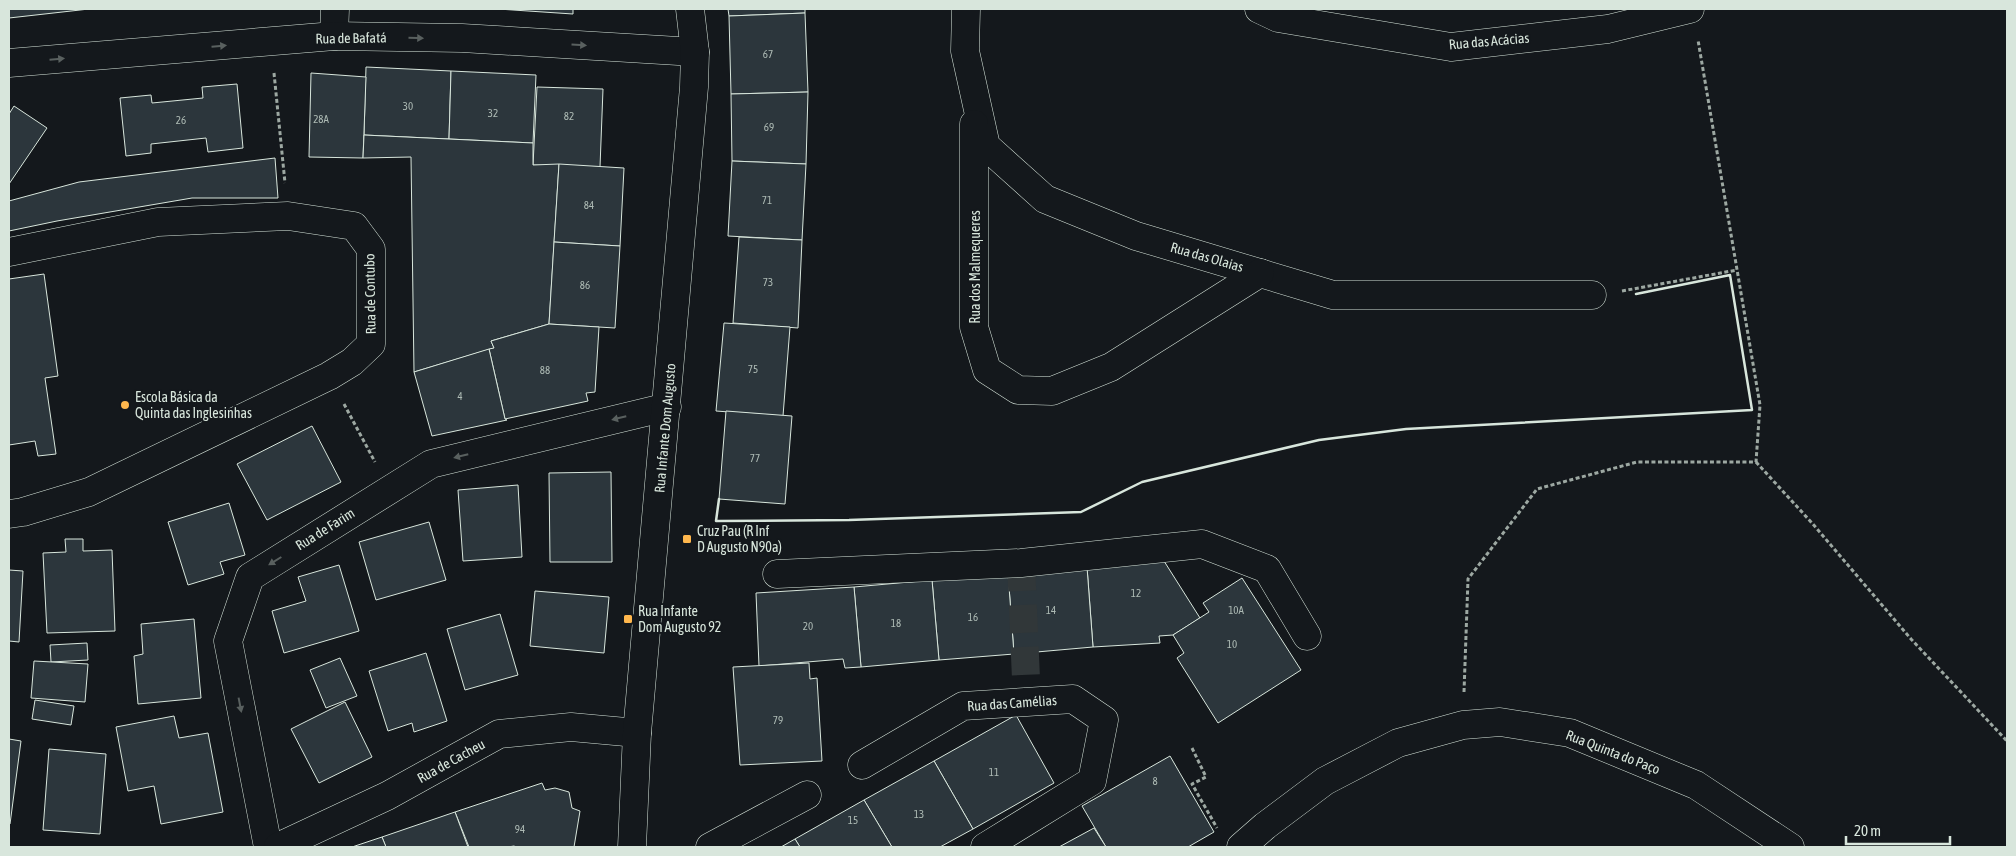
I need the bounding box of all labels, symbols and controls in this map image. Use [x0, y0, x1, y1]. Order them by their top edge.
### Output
street label: Rua de Bafatá [315, 29, 387, 47]
street label: Rua das Acácias [1448, 30, 1530, 52]
one-way arrow [409, 34, 425, 42]
one-way arrow [212, 42, 228, 50]
one-way arrow [571, 42, 587, 50]
house number: 67 [763, 48, 773, 60]
one-way arrow [50, 55, 66, 63]
house number: 30 [403, 100, 413, 112]
house number: 32 [488, 107, 498, 119]
house number: 82 [564, 110, 574, 122]
house number: 28A [313, 113, 329, 125]
house number: 26 [176, 114, 186, 126]
house number: 69 [764, 121, 774, 133]
house number: 71 [762, 194, 772, 206]
house number: 84 [584, 199, 594, 211]
street label: Rua dos Malmequeres [967, 210, 983, 324]
street label: Rua das Olaias [1169, 239, 1245, 275]
street label: Rua de Contubo [361, 253, 379, 335]
house number: 73 [763, 276, 773, 288]
house number: 86 [580, 279, 590, 291]
street label: Rua Infante Dom Augusto [651, 362, 679, 494]
house number: 75 [748, 363, 758, 375]
house number: 88 [540, 364, 550, 376]
place label: Escola Básica da Quinta das Inglesinhas [135, 389, 252, 421]
house number: 4 [457, 390, 463, 402]
marker: Escola Básica da Quinta das Inglesinhas [119, 399, 131, 411]
one-way arrow [612, 414, 627, 422]
one-way arrow [454, 452, 469, 460]
house number: 77 [750, 452, 760, 464]
street label: Rua de Farim [293, 505, 357, 553]
place label: Cruz Pau (R Inf D Augusto N90a) [697, 523, 782, 555]
marker: Cruz Pau (R Inf D Augusto N90a) [681, 533, 693, 545]
one-way arrow [268, 556, 281, 565]
house number: 12 [1131, 587, 1141, 599]
place label: Rua Infante Dom Augusto 92 [638, 603, 721, 635]
house number: 14 [1046, 604, 1056, 616]
house number: 10A [1228, 604, 1244, 616]
house number: 16 [968, 611, 978, 623]
marker: Rua Infante Dom Augusto 92 [622, 613, 634, 625]
house number: 18 [891, 617, 901, 629]
house number: 20 [803, 620, 813, 632]
house number: 10 [1227, 638, 1237, 650]
street label: Rua das Camélias [967, 692, 1057, 714]
one-way arrow [236, 697, 244, 712]
house number: 79 [773, 714, 783, 726]
street label: Rua Quinta do Paço [1564, 727, 1662, 777]
street label: Rua de Cacheu [414, 736, 488, 786]
house number: 11 [989, 766, 999, 778]
house number: 8 [1152, 775, 1158, 787]
house number: 13 [914, 808, 924, 820]
house number: 15 [848, 814, 858, 826]
scale bar [1846, 814, 1950, 846]
text: 20 m [1854, 822, 1881, 839]
house number: 94 [515, 823, 525, 835]

